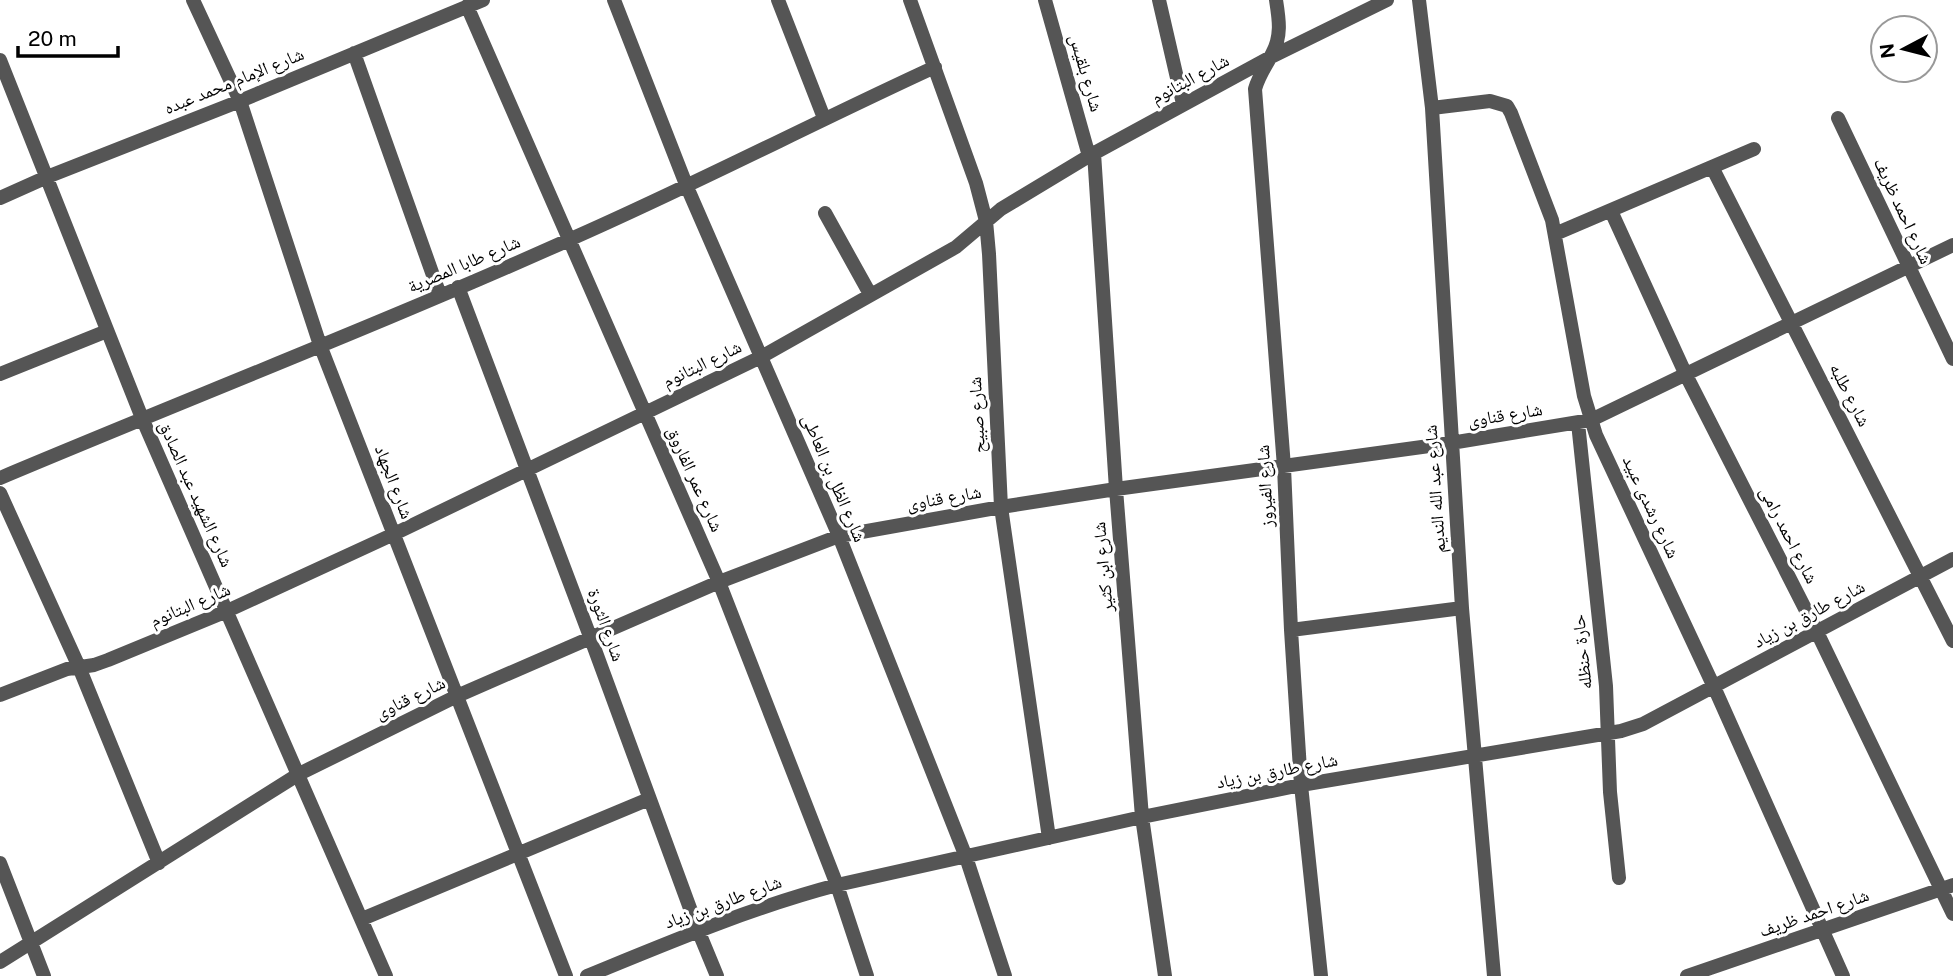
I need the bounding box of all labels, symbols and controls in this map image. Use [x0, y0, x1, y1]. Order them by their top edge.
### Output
scale bar [18, 14, 117, 58]
north arrow [1869, 14, 1939, 84]
text: 20 m [28, 26, 77, 51]
street label: شارع بلقيس [1064, 32, 1108, 114]
text: N [1875, 42, 1899, 60]
street label: شارع الإمام محمد عبده [161, 43, 308, 120]
street label: شارع البتانوم [1147, 49, 1233, 110]
street label: شارع احمد ظريف [1869, 154, 1937, 268]
street label: شارع طابا المصرية [404, 230, 524, 298]
street label: شارع البتانوم [659, 335, 746, 393]
street label: شارع طلبه [1825, 360, 1875, 430]
street label: شارع صبيح [964, 376, 991, 454]
street label: شارع قناوى [1466, 398, 1544, 432]
street label: شارع الظل بن العاطى [797, 411, 871, 545]
street label: شارع الشهيد عبد الصادق [154, 417, 238, 571]
street label: شارع عمر الفاروق [662, 423, 728, 535]
street label: شارع عبد الله النديم [1420, 424, 1451, 554]
street label: شارع الجهاد [370, 442, 418, 522]
street label: شارع الفيروز [1252, 444, 1278, 529]
street label: شارع رشدى عبيد [1618, 452, 1684, 562]
street label: شارع قناوى [905, 481, 983, 515]
street label: شارع احمد رامى [1755, 483, 1823, 587]
street label: شارع ابن كثير [1088, 521, 1118, 614]
street label: شارع طارق بن زياد [1750, 575, 1868, 653]
street label: شارع البتانوم [147, 578, 234, 633]
street label: شارع الثورة [583, 586, 629, 664]
street label: حارة حنظله [1567, 614, 1596, 691]
street label: شارع قناوى [371, 672, 449, 724]
street label: شارع طارق بن زياد [1215, 748, 1339, 794]
street label: شارع طارق بن زياد [661, 871, 785, 933]
street label: شارع احمد ظريف [1756, 884, 1872, 942]

